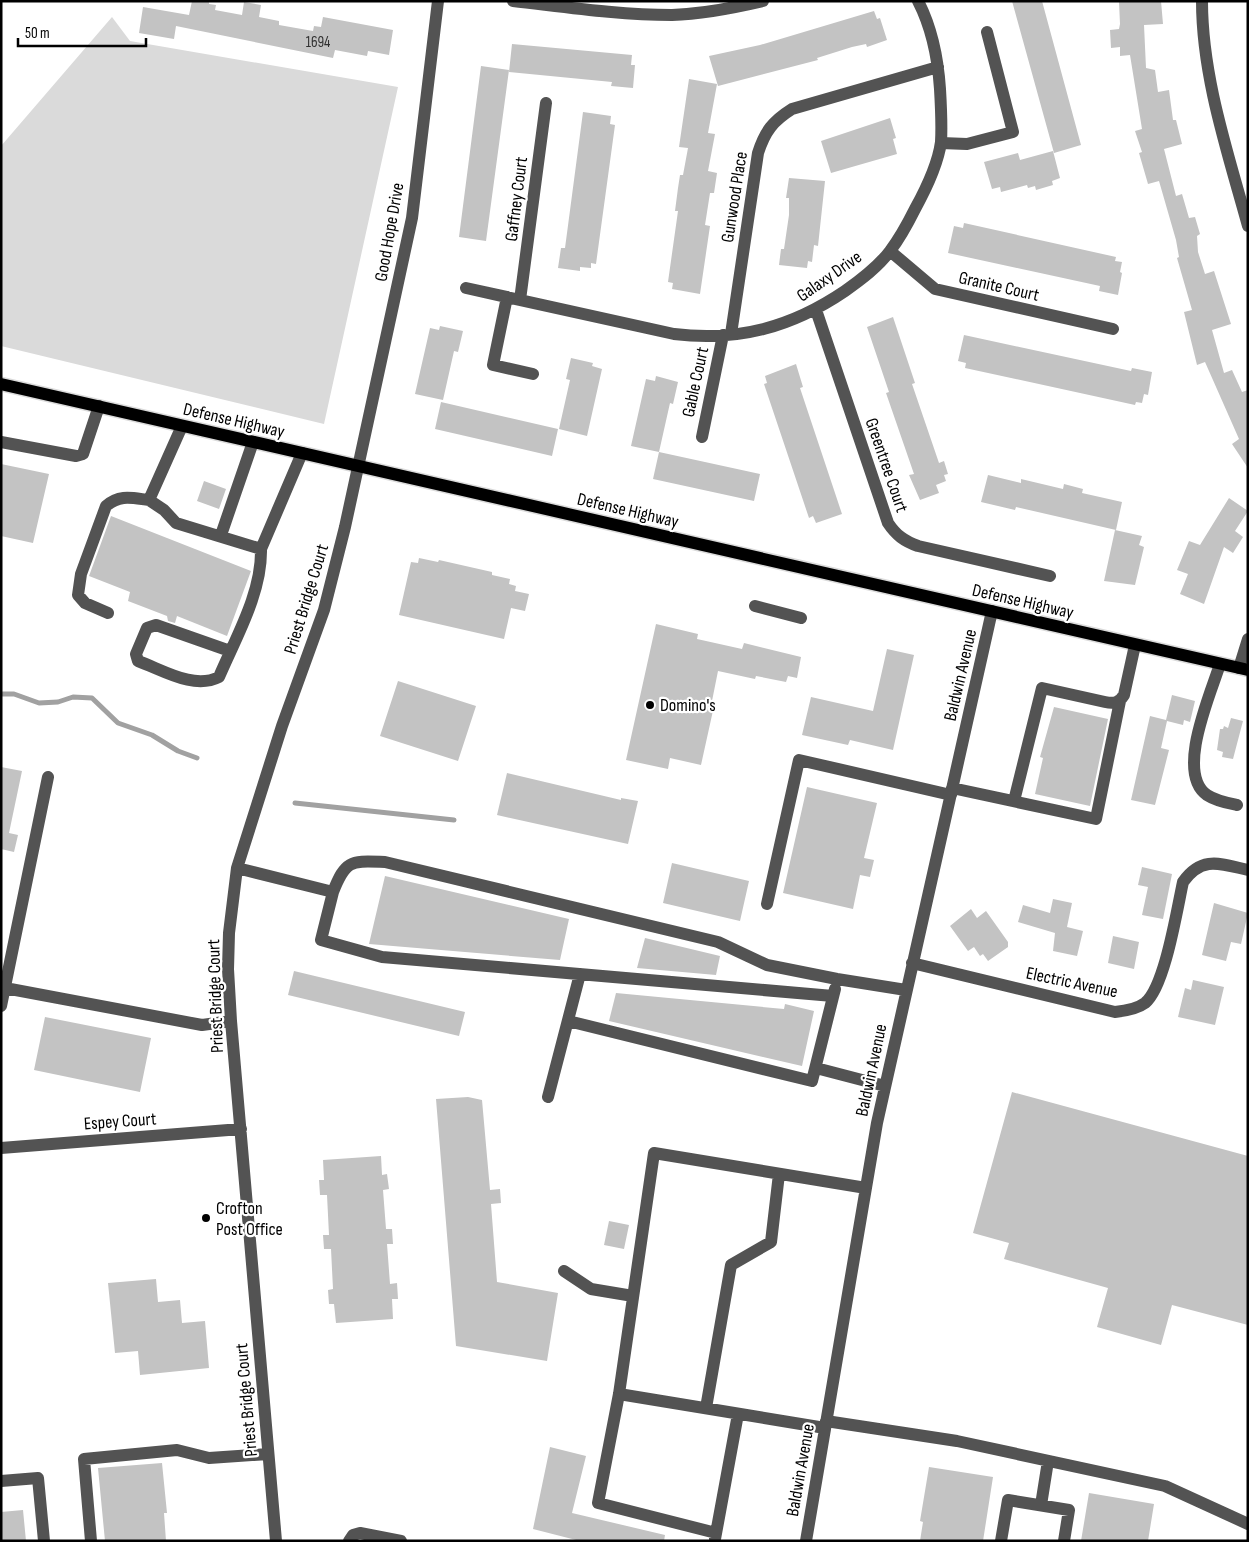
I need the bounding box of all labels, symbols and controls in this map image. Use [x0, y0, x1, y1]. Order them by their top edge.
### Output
scale bar [18, 15, 145, 47]
text: 50 m [25, 24, 50, 43]
house number: 1694 [306, 33, 330, 52]
street label: Gunwood Place [717, 150, 752, 244]
street label: Gaffney Court [501, 155, 532, 243]
street label: Good Hope Drive [370, 181, 409, 283]
street label: Galaxy Drive [793, 247, 866, 306]
street label: Granite Court [957, 267, 1042, 306]
street label: Gable Court [678, 345, 713, 419]
street label: Defense Highway [181, 399, 287, 442]
street label: Greentree Court [861, 415, 913, 516]
street label: Defense Highway [575, 489, 681, 532]
street label: Priest Bridge Court [280, 541, 333, 657]
street label: Defense Highway [970, 580, 1076, 623]
street label: Baldwin Avenue [940, 627, 981, 723]
place label: Domino's [660, 695, 716, 716]
marker: Domino's [644, 699, 656, 711]
street label: Priest Bridge Court [203, 938, 228, 1053]
street label: Electric Avenue [1024, 963, 1120, 1002]
street label: Baldwin Avenue [851, 1022, 892, 1118]
street label: Espey Court [83, 1108, 158, 1135]
place label: Crofton Post Office [216, 1198, 283, 1240]
marker: Crofton Post Office [200, 1212, 212, 1224]
street label: Priest Bridge Court [231, 1342, 262, 1458]
street label: Baldwin Avenue [782, 1422, 819, 1518]

